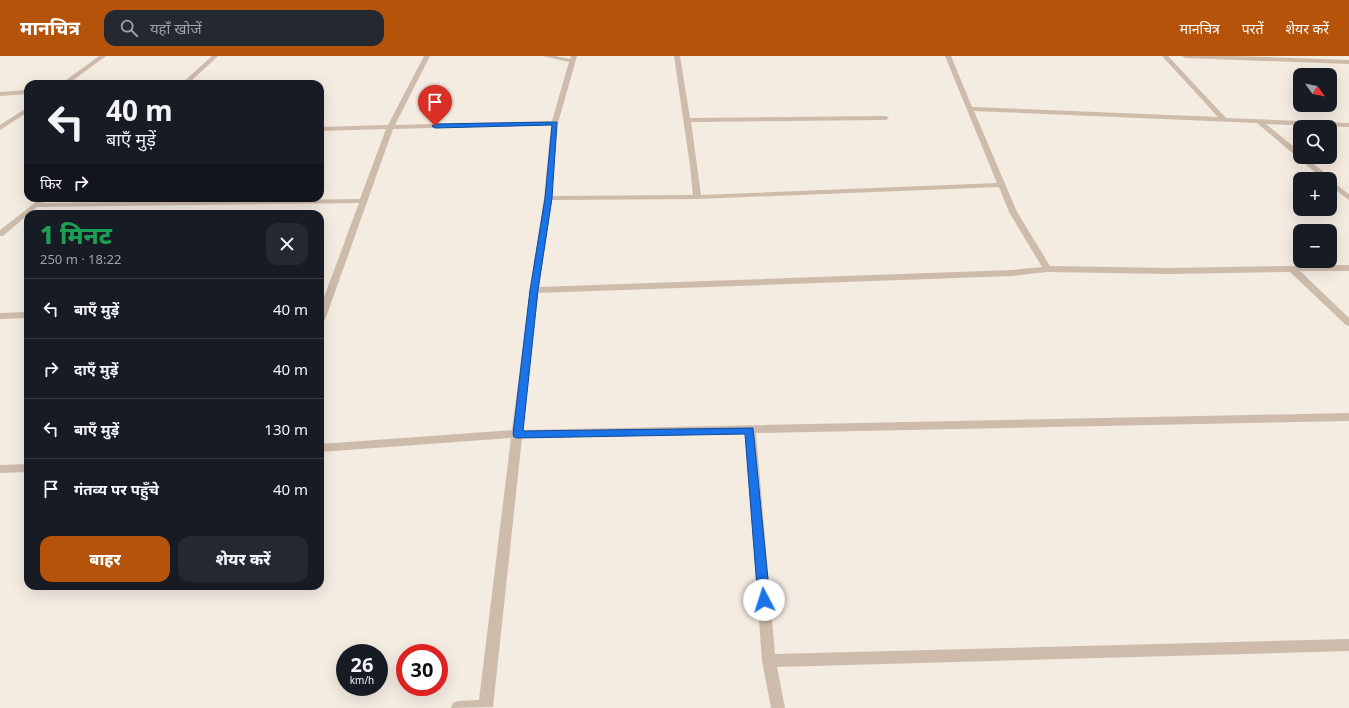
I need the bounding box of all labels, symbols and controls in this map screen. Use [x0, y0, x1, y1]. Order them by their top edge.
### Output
search box [104, 10, 384, 46]
text: मानचित्र [20, 15, 80, 41]
icon: search [118, 17, 140, 39]
text: यहाँ खोजें [150, 18, 202, 38]
text: मानचित्र [1180, 19, 1220, 38]
text: परतें [1242, 19, 1264, 38]
text: शेयर करें [1286, 19, 1329, 38]
north arrow [1293, 68, 1337, 112]
map controls [1293, 68, 1337, 268]
pin [418, 85, 452, 126]
text: 40 m [106, 91, 173, 129]
icon: arrive [424, 91, 446, 113]
icon: left [40, 96, 92, 148]
button: search [1293, 120, 1337, 164]
text: बाएँ मुड़ें [106, 127, 156, 151]
icon: right [70, 172, 92, 194]
button: + [1293, 172, 1337, 216]
text: फिर [40, 173, 62, 193]
text: 1 मिनट [40, 218, 112, 251]
button: close [266, 223, 308, 265]
button: − [1293, 224, 1337, 268]
text: 250 m · 18:22 [40, 250, 121, 268]
icon: left [40, 298, 62, 320]
text: बाएँ मुड़ें [74, 299, 119, 319]
text: 40 m [273, 299, 308, 319]
icon: right [40, 358, 62, 380]
text: दाएँ मुड़ें [74, 359, 118, 379]
text: 40 m [273, 359, 308, 379]
icon: left [40, 418, 62, 440]
text: बाएँ मुड़ें [74, 419, 119, 439]
text: 130 m [264, 419, 308, 439]
icon: arrive [40, 478, 62, 500]
text: गंतव्य पर पहुँचे [74, 479, 159, 499]
text: 40 m [273, 479, 308, 499]
button: बाहर [40, 536, 170, 582]
button: शेयर करें [178, 536, 308, 582]
position arrow [743, 579, 785, 621]
speed limit sign: 30 [396, 644, 448, 696]
text: 26 [351, 651, 373, 678]
text: km/h [350, 673, 374, 687]

